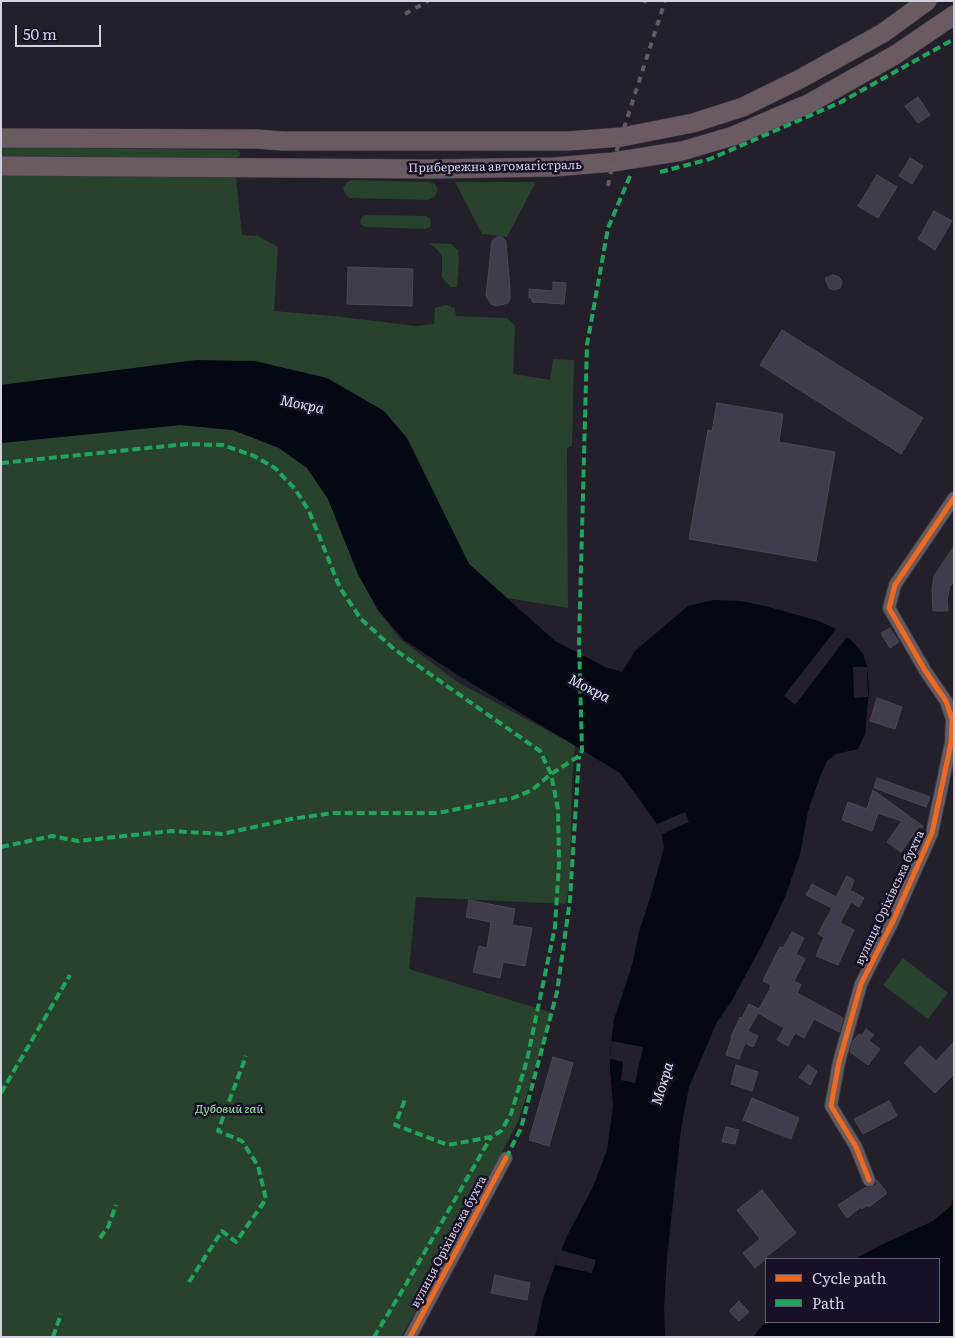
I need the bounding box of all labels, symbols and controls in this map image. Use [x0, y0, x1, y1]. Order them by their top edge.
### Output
scale bar [18, 15, 104, 47]
text: 50 m [23, 22, 57, 45]
street label: Прибережна автомагістраль [408, 158, 582, 176]
water label: Мокра [279, 392, 325, 418]
water label: Мокра [566, 671, 612, 707]
street label: вулиця Оріхівська бухта [852, 828, 928, 968]
water label: Мокра [649, 1060, 677, 1108]
park label: Дубовий гай [195, 1102, 263, 1116]
street label: вулиця Оріхівська бухта [408, 1174, 490, 1310]
legend [765, 1258, 940, 1323]
text: Cycle path [812, 1266, 886, 1289]
text: Path [812, 1291, 845, 1314]

